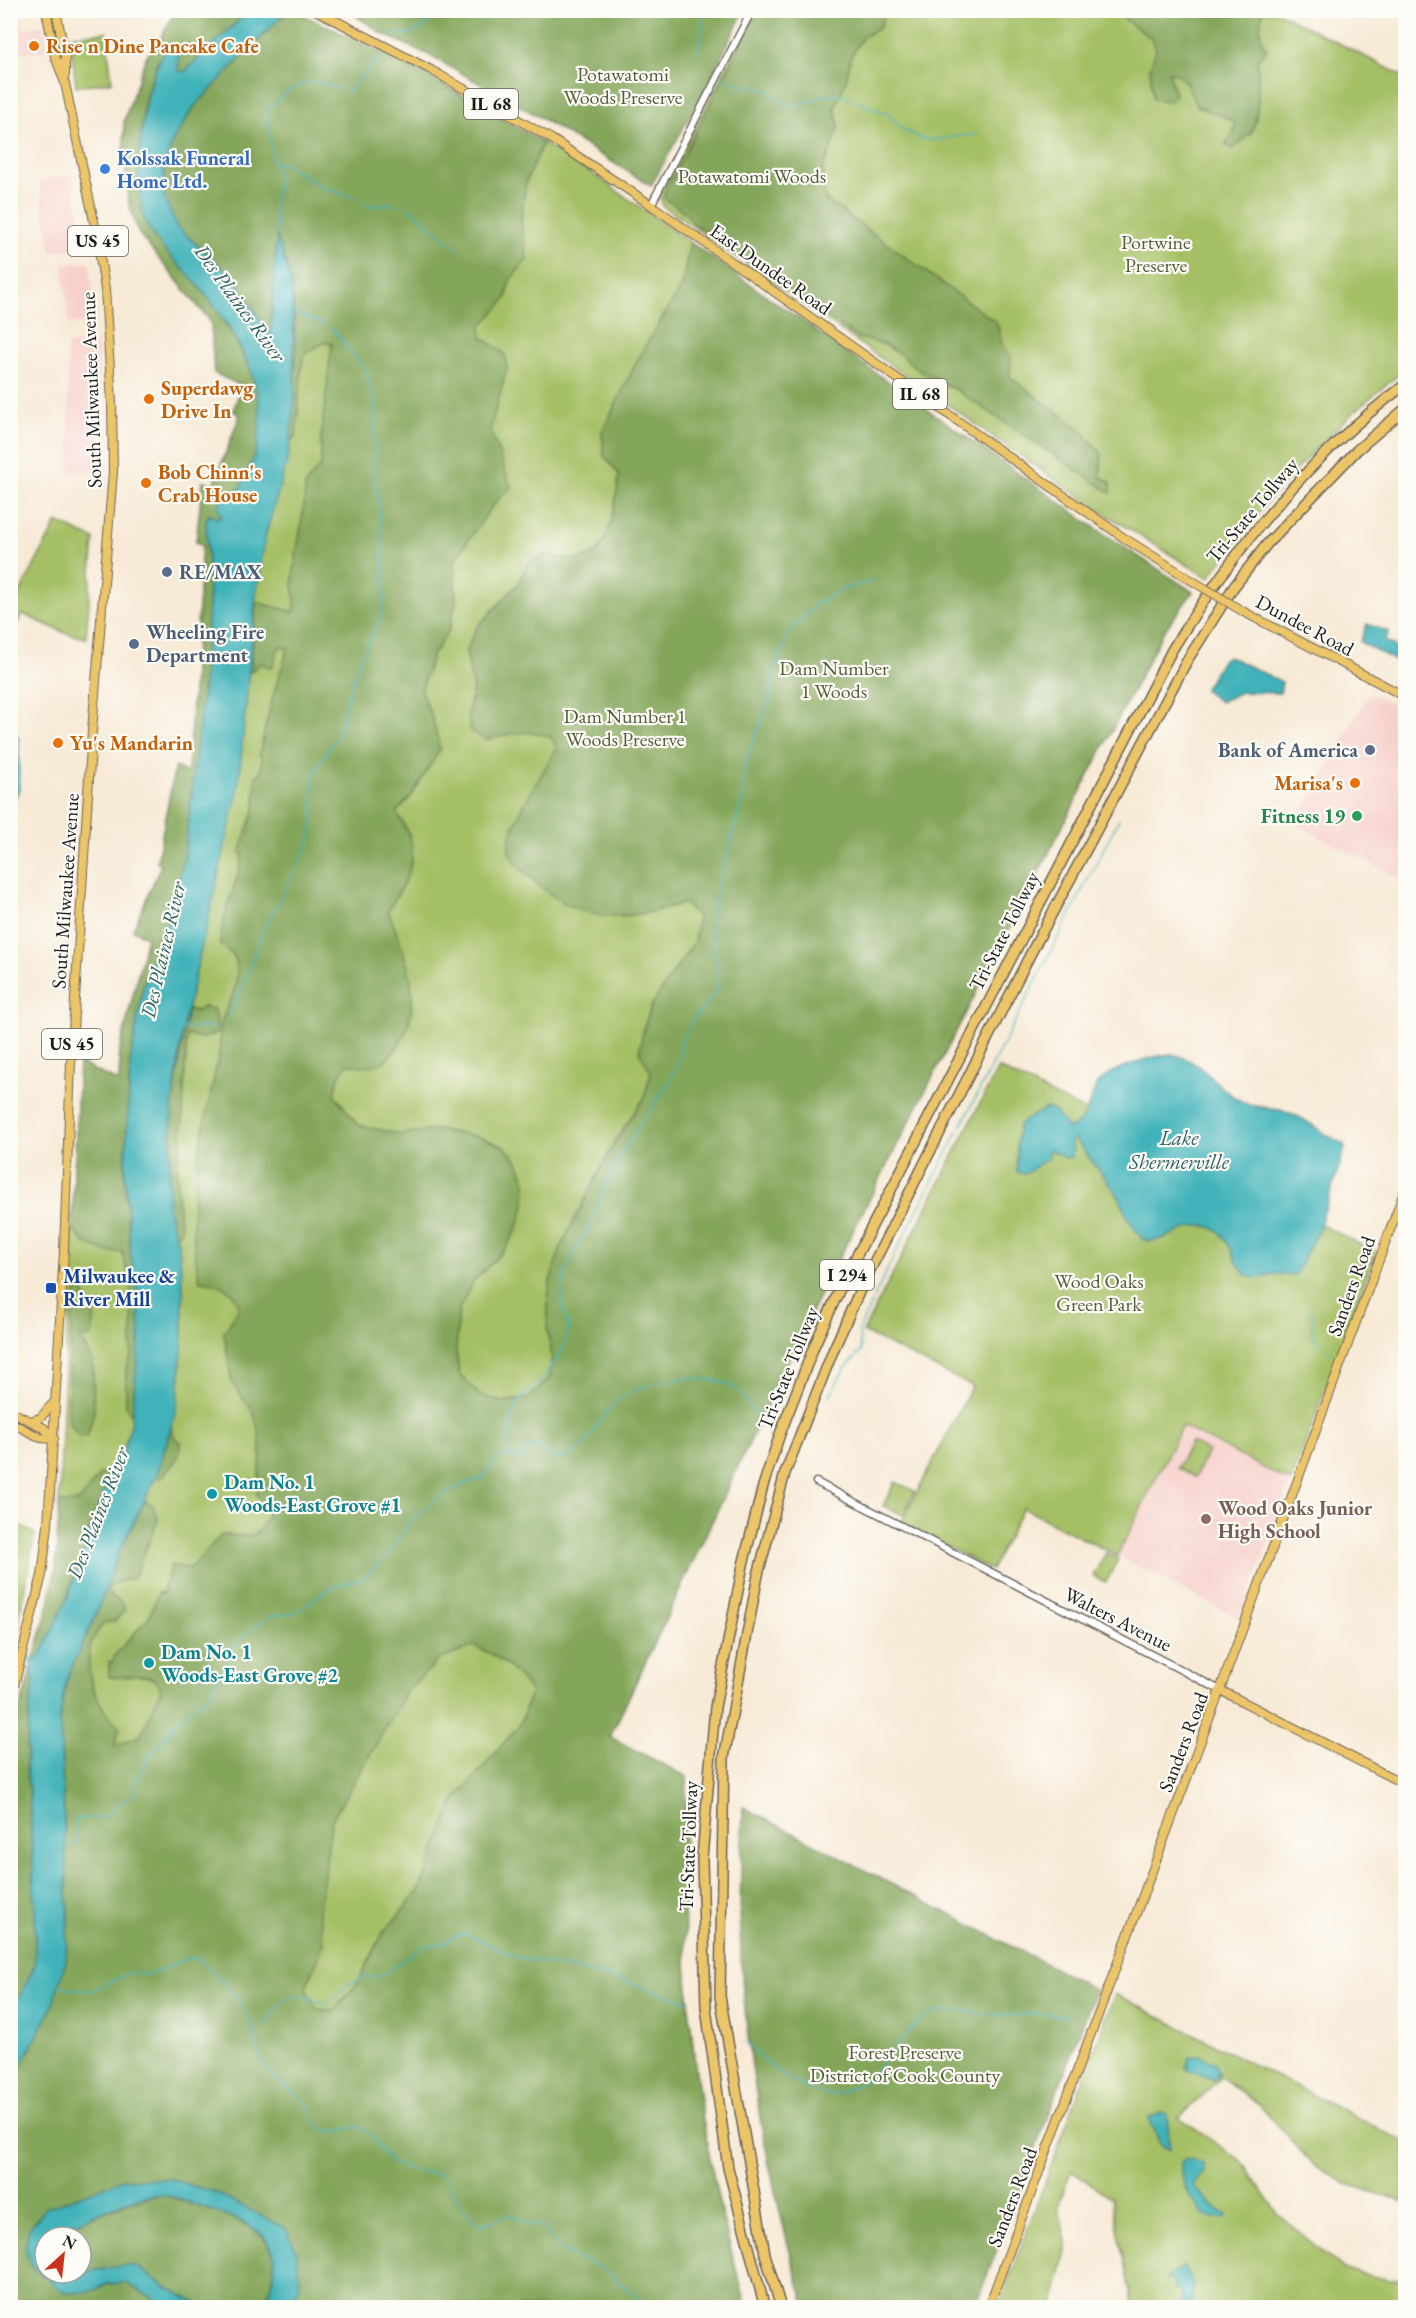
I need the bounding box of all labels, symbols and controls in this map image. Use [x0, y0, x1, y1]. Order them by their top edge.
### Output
place label: Rise n Dine Pancake Cafe [46, 33, 259, 59]
marker: Rise n Dine Pancake Cafe [27, 39, 41, 53]
park label: Potawatomi Woods Preserve [563, 61, 683, 110]
road number: IL 68 [464, 89, 518, 119]
place label: Kolssak Funeral Home Ltd. [117, 145, 250, 194]
marker: Kolssak Funeral Home Ltd. [98, 162, 112, 176]
park label: Potawatomi Woods [678, 163, 826, 189]
street label: East Dundee Road [705, 217, 838, 321]
road number: US 45 [68, 226, 128, 256]
park label: Portwine Preserve [1121, 229, 1191, 278]
water label: Des Plaines River [188, 238, 293, 368]
street label: South Milwaukee Avenue [75, 291, 107, 488]
place label: Superdawg Drive In [161, 375, 254, 424]
road number: IL 68 [893, 379, 947, 409]
marker: Superdawg Drive In [142, 392, 156, 406]
street label: Tri-State Tollway [1200, 451, 1304, 568]
place label: Bob Chinn's Crab House [158, 459, 262, 508]
marker: Bob Chinn's Crab House [139, 476, 153, 490]
place label: RE/MAX [179, 559, 262, 585]
marker: RE/MAX [160, 565, 174, 579]
street label: Dundee Road [1251, 588, 1359, 662]
place label: Wheeling Fire Department [146, 619, 264, 668]
marker: Wheeling Fire Department [127, 637, 141, 651]
park label: Dam Number 1 Woods [779, 655, 889, 704]
park label: Dam Number 1 Woods Preserve [564, 703, 686, 752]
place label: Yu's Mandarin [70, 730, 193, 756]
marker: Yu's Mandarin [51, 736, 65, 750]
place label: Bank of America [1218, 737, 1358, 763]
marker: Bank of America [1363, 743, 1377, 757]
place label: Marisa's [1274, 770, 1343, 796]
marker: Marisa's [1348, 776, 1362, 790]
street label: South Milwaukee Avenue [45, 792, 85, 990]
place label: Fitness 19 [1261, 803, 1345, 829]
marker: Fitness 19 [1350, 809, 1364, 823]
street label: Tri-State Tollway [963, 867, 1045, 995]
water label: Des Plaines River [133, 878, 192, 1022]
road number: US 45 [42, 1029, 102, 1059]
water label: Lake Shermerville [1128, 1124, 1230, 1175]
street label: Sanders Road [1321, 1232, 1381, 1340]
road number: I 294 [820, 1260, 874, 1290]
place label: Milwaukee & River Mill [63, 1263, 175, 1312]
park label: Wood Oaks Green Park [1054, 1268, 1144, 1317]
marker: Milwaukee & River Mill [44, 1281, 58, 1295]
street label: Tri-State Tollway [751, 1302, 825, 1433]
water label: Des Plaines River [60, 1442, 135, 1584]
place label: Dam No. 1 Woods-East Grove #1 [224, 1469, 401, 1518]
marker: Dam No. 1 Woods-East Grove #1 [205, 1487, 219, 1501]
place label: Wood Oaks Junior High School [1218, 1495, 1373, 1544]
marker: Wood Oaks Junior High School [1199, 1512, 1213, 1526]
street label: Walters Avenue [1060, 1581, 1177, 1657]
place label: Dam No. 1 Woods-East Grove #2 [161, 1639, 338, 1688]
marker: Dam No. 1 Woods-East Grove #2 [142, 1656, 156, 1670]
street label: Sanders Road [1152, 1688, 1214, 1796]
street label: Tri-State Tollway [673, 1780, 703, 1912]
park label: Forest Preserve District of Cook County [810, 2039, 1000, 2088]
street label: Sanders Road [981, 2143, 1043, 2251]
north arrow [33, 2225, 93, 2285]
text: N [59, 2230, 80, 2254]

